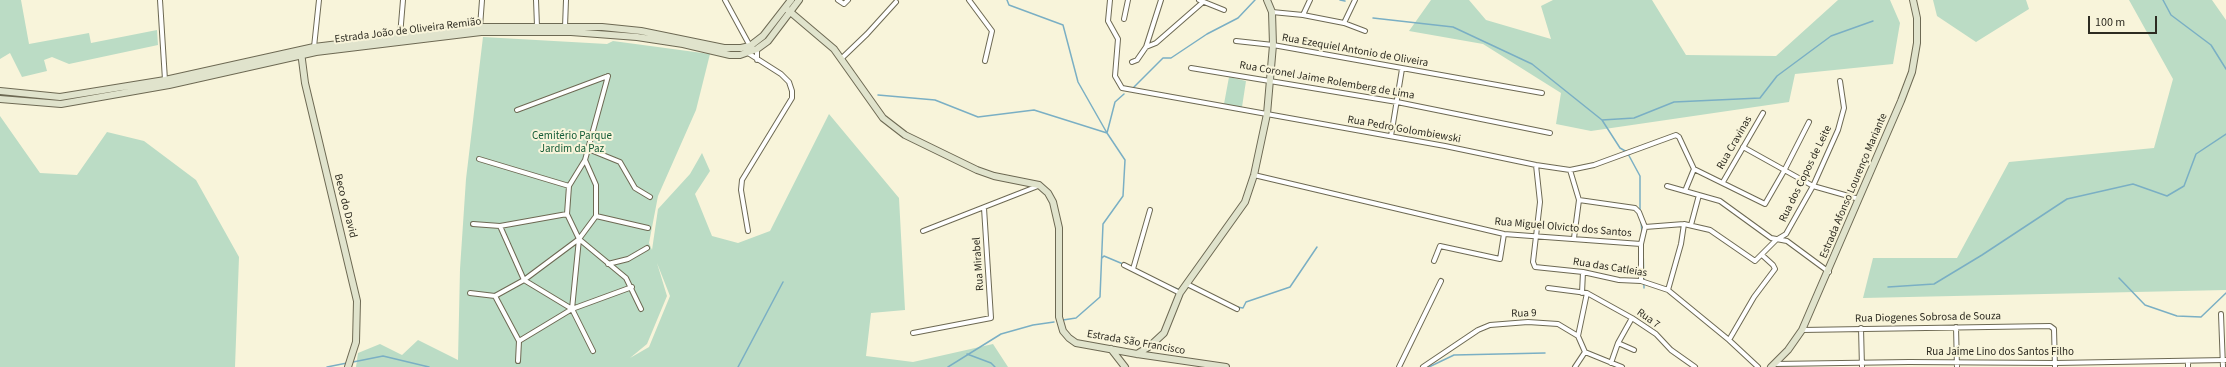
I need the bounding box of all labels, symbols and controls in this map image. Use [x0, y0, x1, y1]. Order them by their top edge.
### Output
scale bar [2090, 8, 2159, 34]
text: 100 m [2095, 14, 2125, 31]
street label: Estrada João de Oliveira Remião [334, 15, 482, 47]
street label: Rua Ezequiel Antonio de Oliveira [1281, 32, 1429, 70]
street label: Rua Coronel Jaime Rolemberg de Lima [1238, 59, 1416, 103]
street label: Estrada Afonso Lourenço Mariante [1817, 111, 1891, 261]
street label: Rua Pedro Golombiewski [1346, 114, 1462, 146]
street label: Rua Cravinas [1714, 114, 1756, 172]
street label: Rua dos Copos de Leite [1777, 123, 1835, 225]
park label: Cemitério Parque Jardim da Paz [532, 130, 612, 156]
street label: Beco do David [331, 173, 359, 239]
street label: Rua Miguel Olvicto dos Santos [1494, 215, 1632, 241]
street label: Rua Mirabel [971, 237, 987, 291]
street label: Rua das Catleias [1572, 256, 1648, 280]
street label: Rua 7 [1634, 306, 1662, 332]
street label: Rua 9 [1511, 307, 1537, 321]
street label: Rua Diogenes Sobrosa de Souza [1855, 310, 2001, 326]
street label: Estrada São Francisco [1086, 328, 1186, 358]
street label: Rua Jaime Lino dos Santos Filho [1926, 346, 2074, 360]

